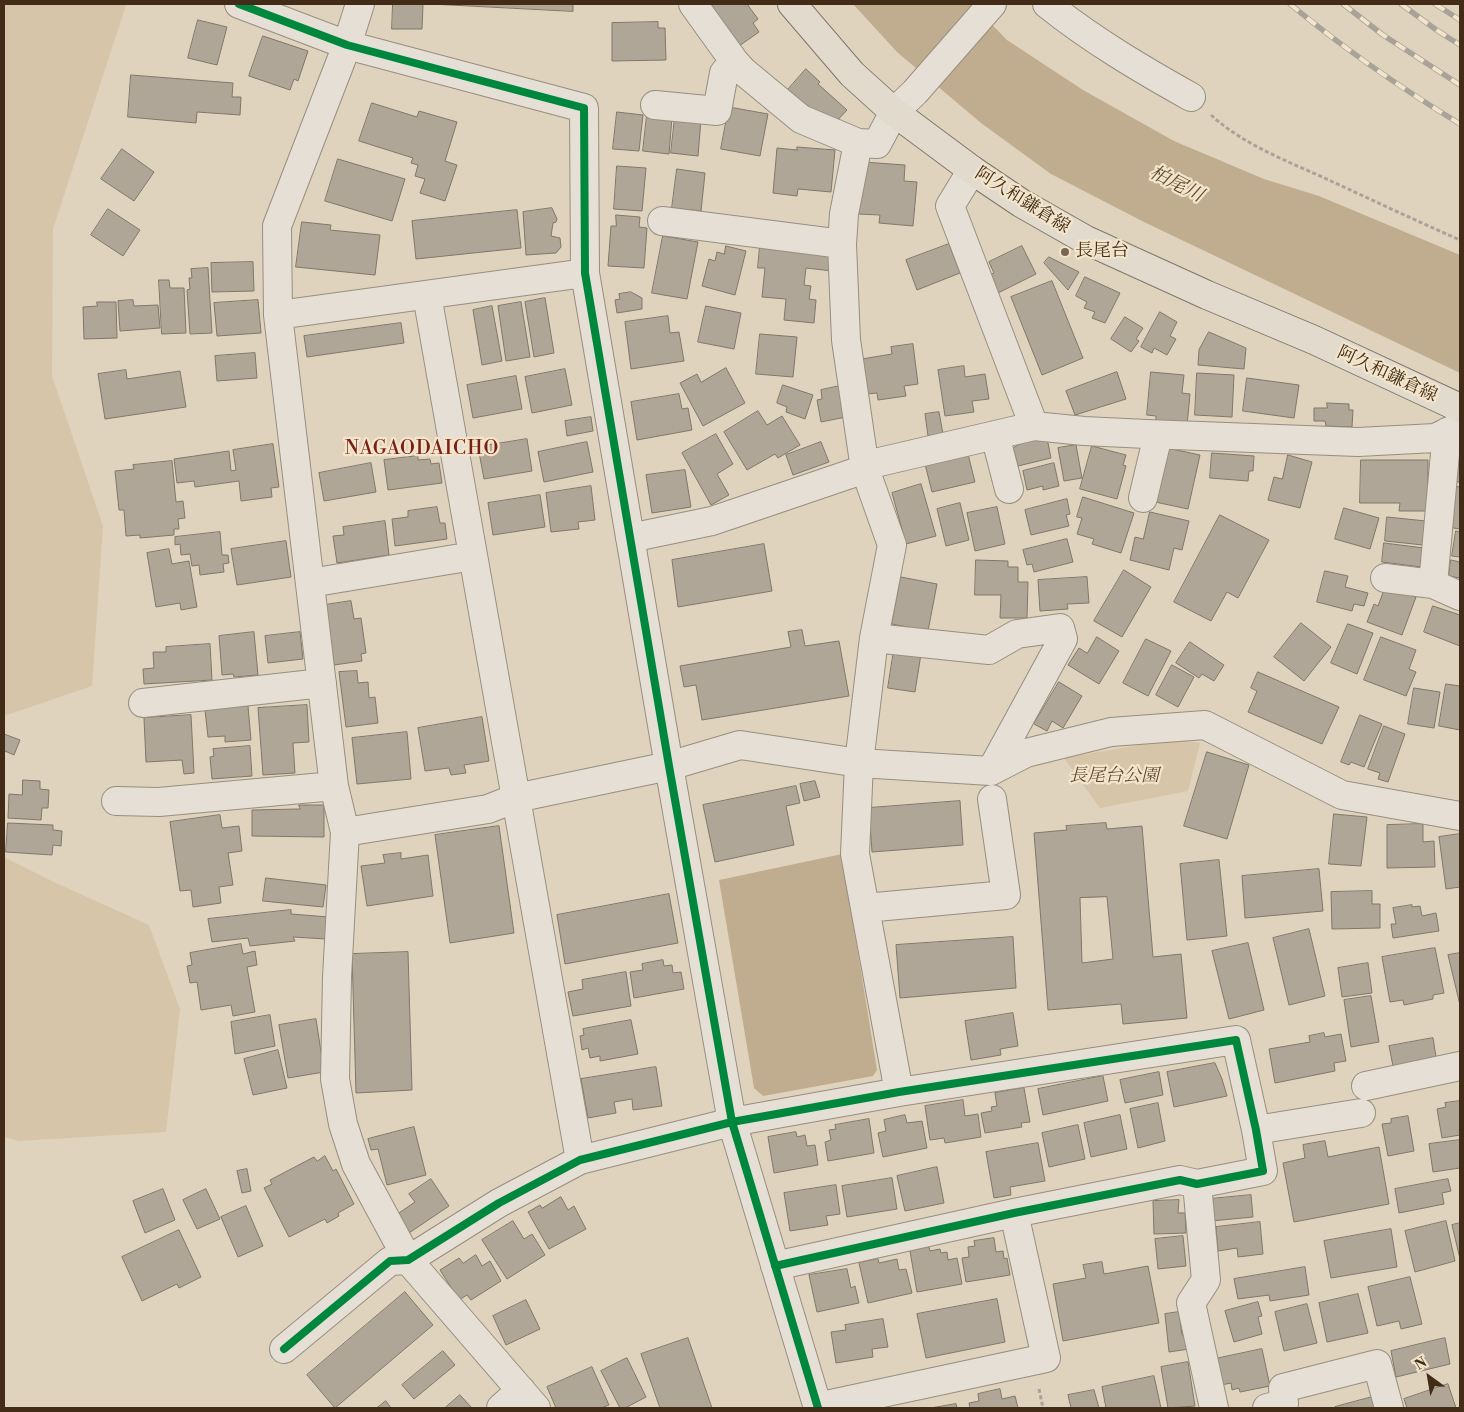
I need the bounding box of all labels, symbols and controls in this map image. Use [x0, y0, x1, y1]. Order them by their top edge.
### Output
water label: 柏尾川 [1145, 162, 1207, 208]
street label: 阿久和鎌倉線 [970, 163, 1074, 239]
place label: 長尾台 [1075, 241, 1129, 263]
marker: 長尾台 [1059, 246, 1071, 258]
street label: 阿久和鎌倉線 [1333, 342, 1441, 408]
district label: NAGAODAICHO [343, 438, 501, 460]
park label: 長尾台公園 [1069, 766, 1159, 788]
north arrow [1404, 1352, 1454, 1402]
text: N [1412, 1354, 1431, 1375]

